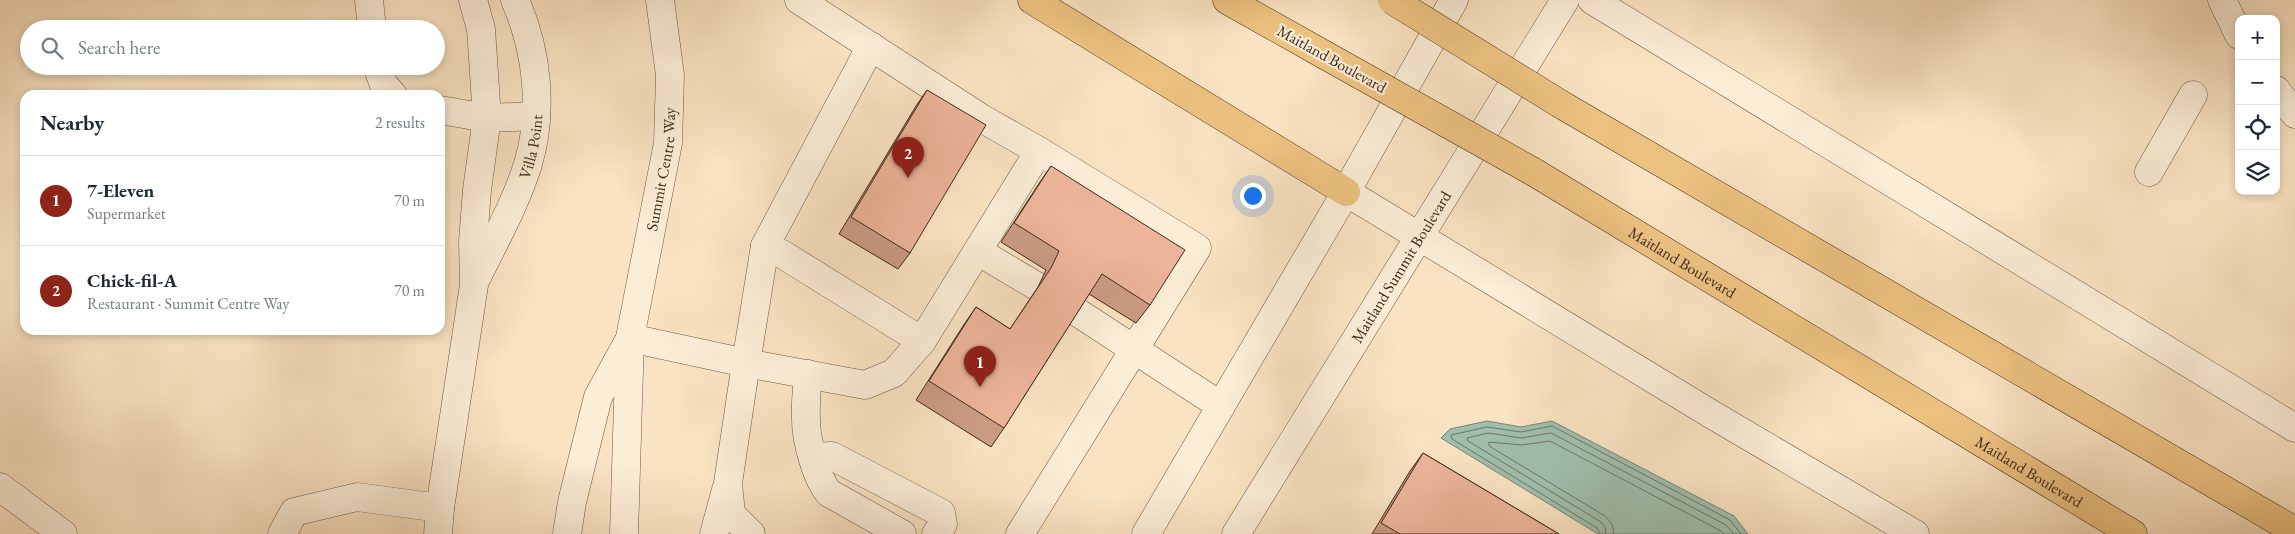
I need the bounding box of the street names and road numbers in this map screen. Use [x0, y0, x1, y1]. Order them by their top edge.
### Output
street label: Maitland Boulevard [1274, 20, 1391, 98]
street label: Summit Centre Way [641, 106, 680, 233]
street label: Villa Point [513, 114, 547, 181]
street label: Maitland Summit Boulevard [1346, 186, 1456, 347]
street label: Maitland Boulevard [1625, 221, 1741, 303]
street label: Maitland Boulevard [1972, 431, 2088, 512]

